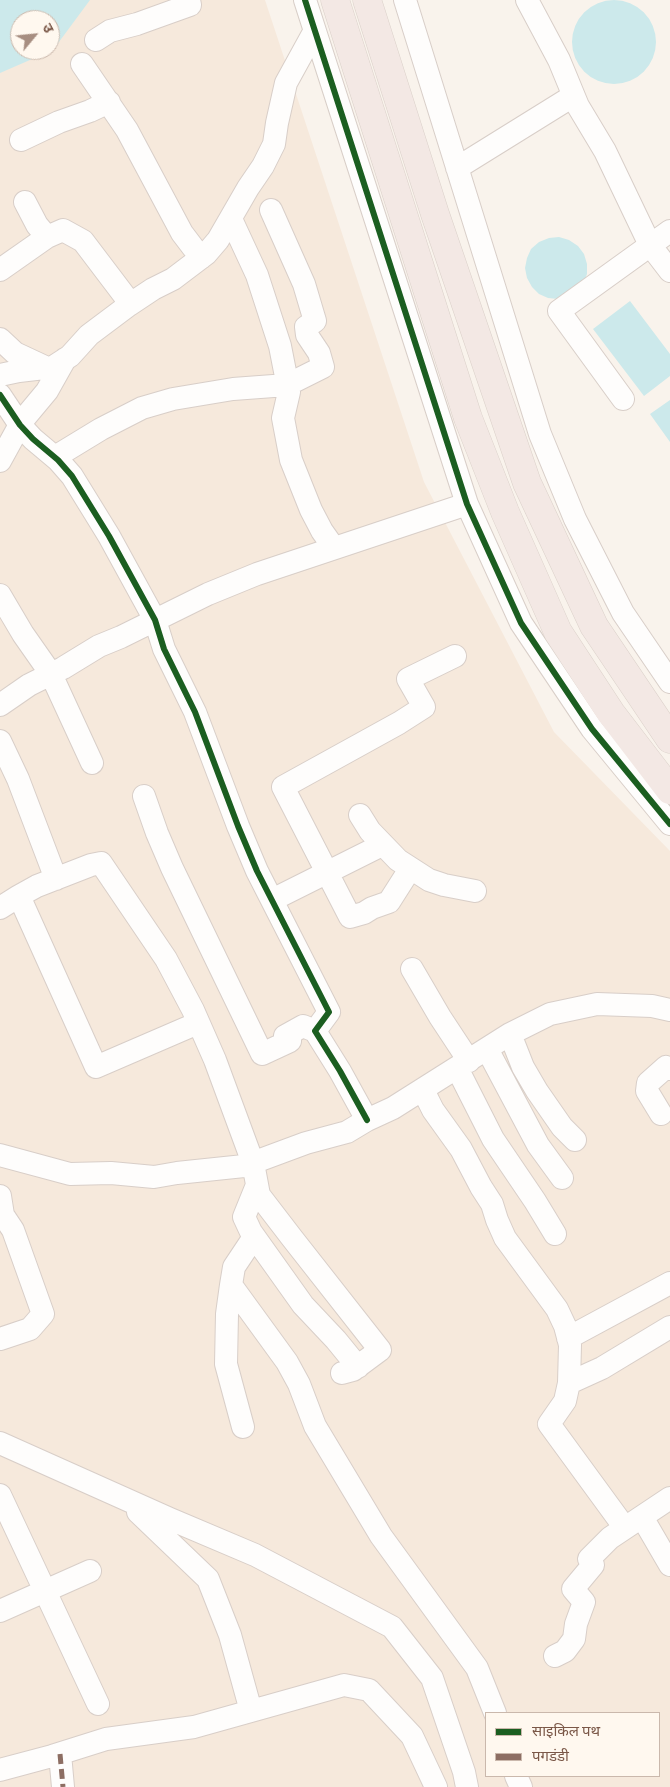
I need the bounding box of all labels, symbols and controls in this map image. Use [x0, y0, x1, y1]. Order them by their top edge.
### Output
north arrow [10, 10, 60, 60]
text: उ [37, 20, 58, 37]
legend [485, 1712, 660, 1777]
text: साइकिल पथ [532, 1721, 600, 1742]
text: पगडंडी [532, 1746, 569, 1767]

